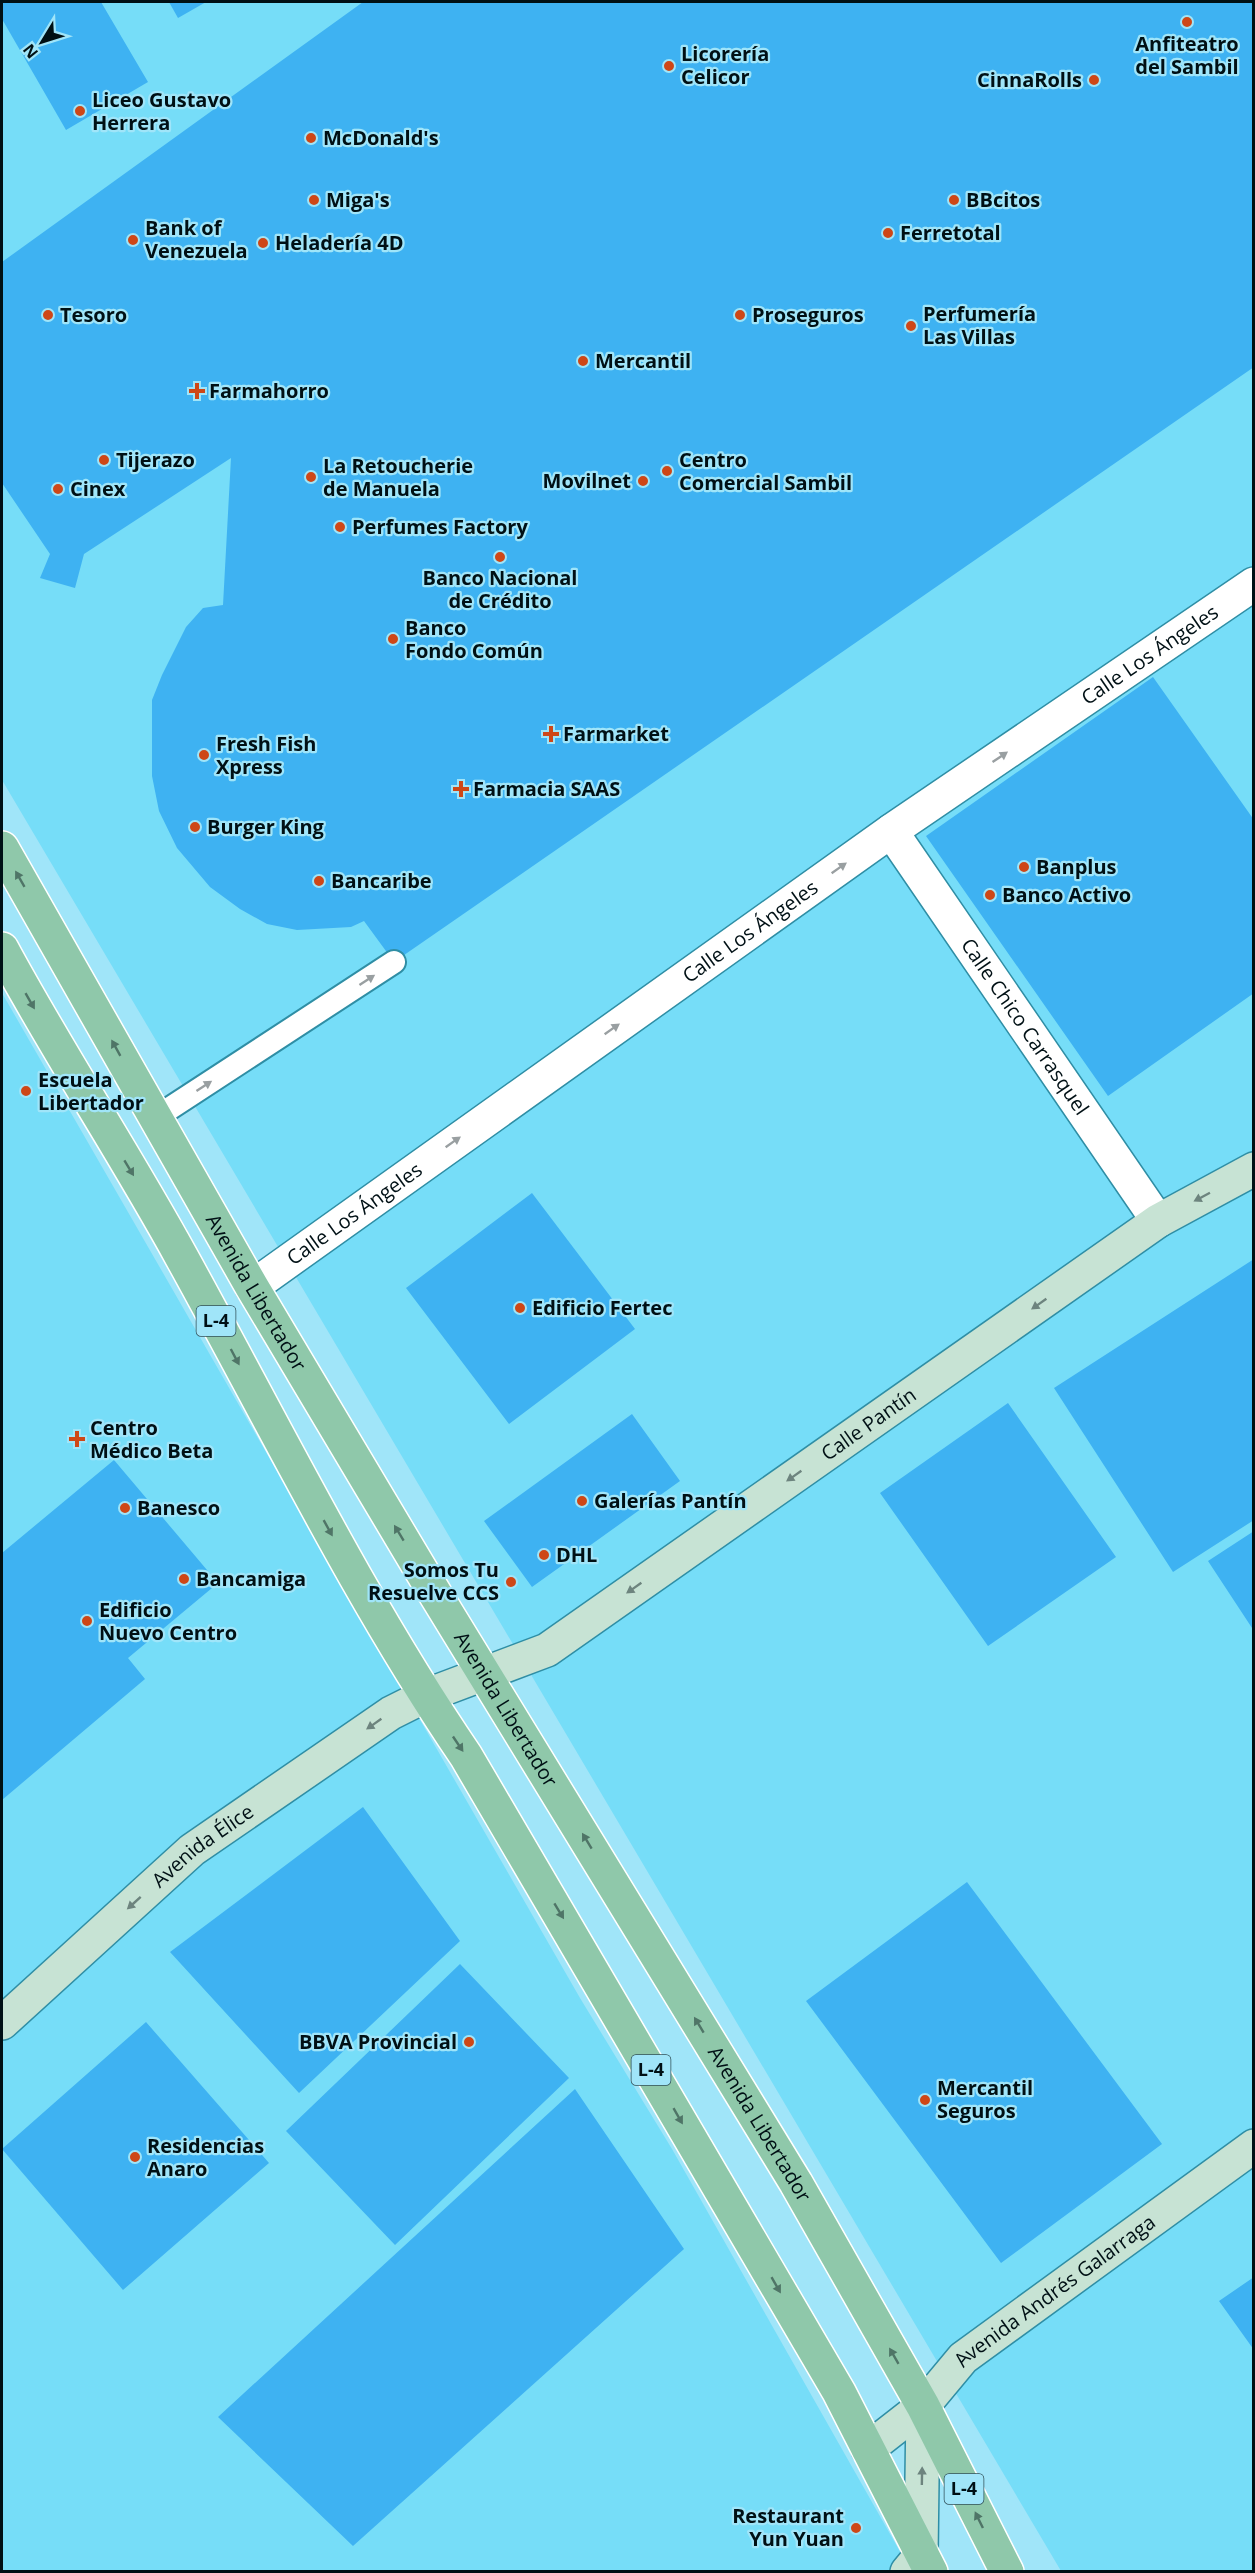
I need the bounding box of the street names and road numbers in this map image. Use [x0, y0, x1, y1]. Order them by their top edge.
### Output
street label: Calle Los Ángeles [1076, 598, 1223, 711]
street label: Calle Los Ángeles [677, 874, 823, 989]
street label: Calle Chico Carrasquel [955, 933, 1095, 1120]
street label: Calle Los Ángeles [281, 1156, 427, 1271]
street label: Avenida Libertador [200, 1209, 313, 1376]
road number: L-4 [196, 1306, 236, 1336]
street label: Calle Pantín [816, 1381, 921, 1466]
street label: Avenida Libertador [448, 1626, 564, 1792]
street label: Avenida Élice [146, 1798, 259, 1893]
street label: Avenida Libertador [702, 2041, 818, 2206]
road number: L-4 [632, 2055, 670, 2085]
street label: Avenida Andrés Galarraga [947, 2208, 1161, 2372]
road number: L-4 [944, 2474, 984, 2504]

